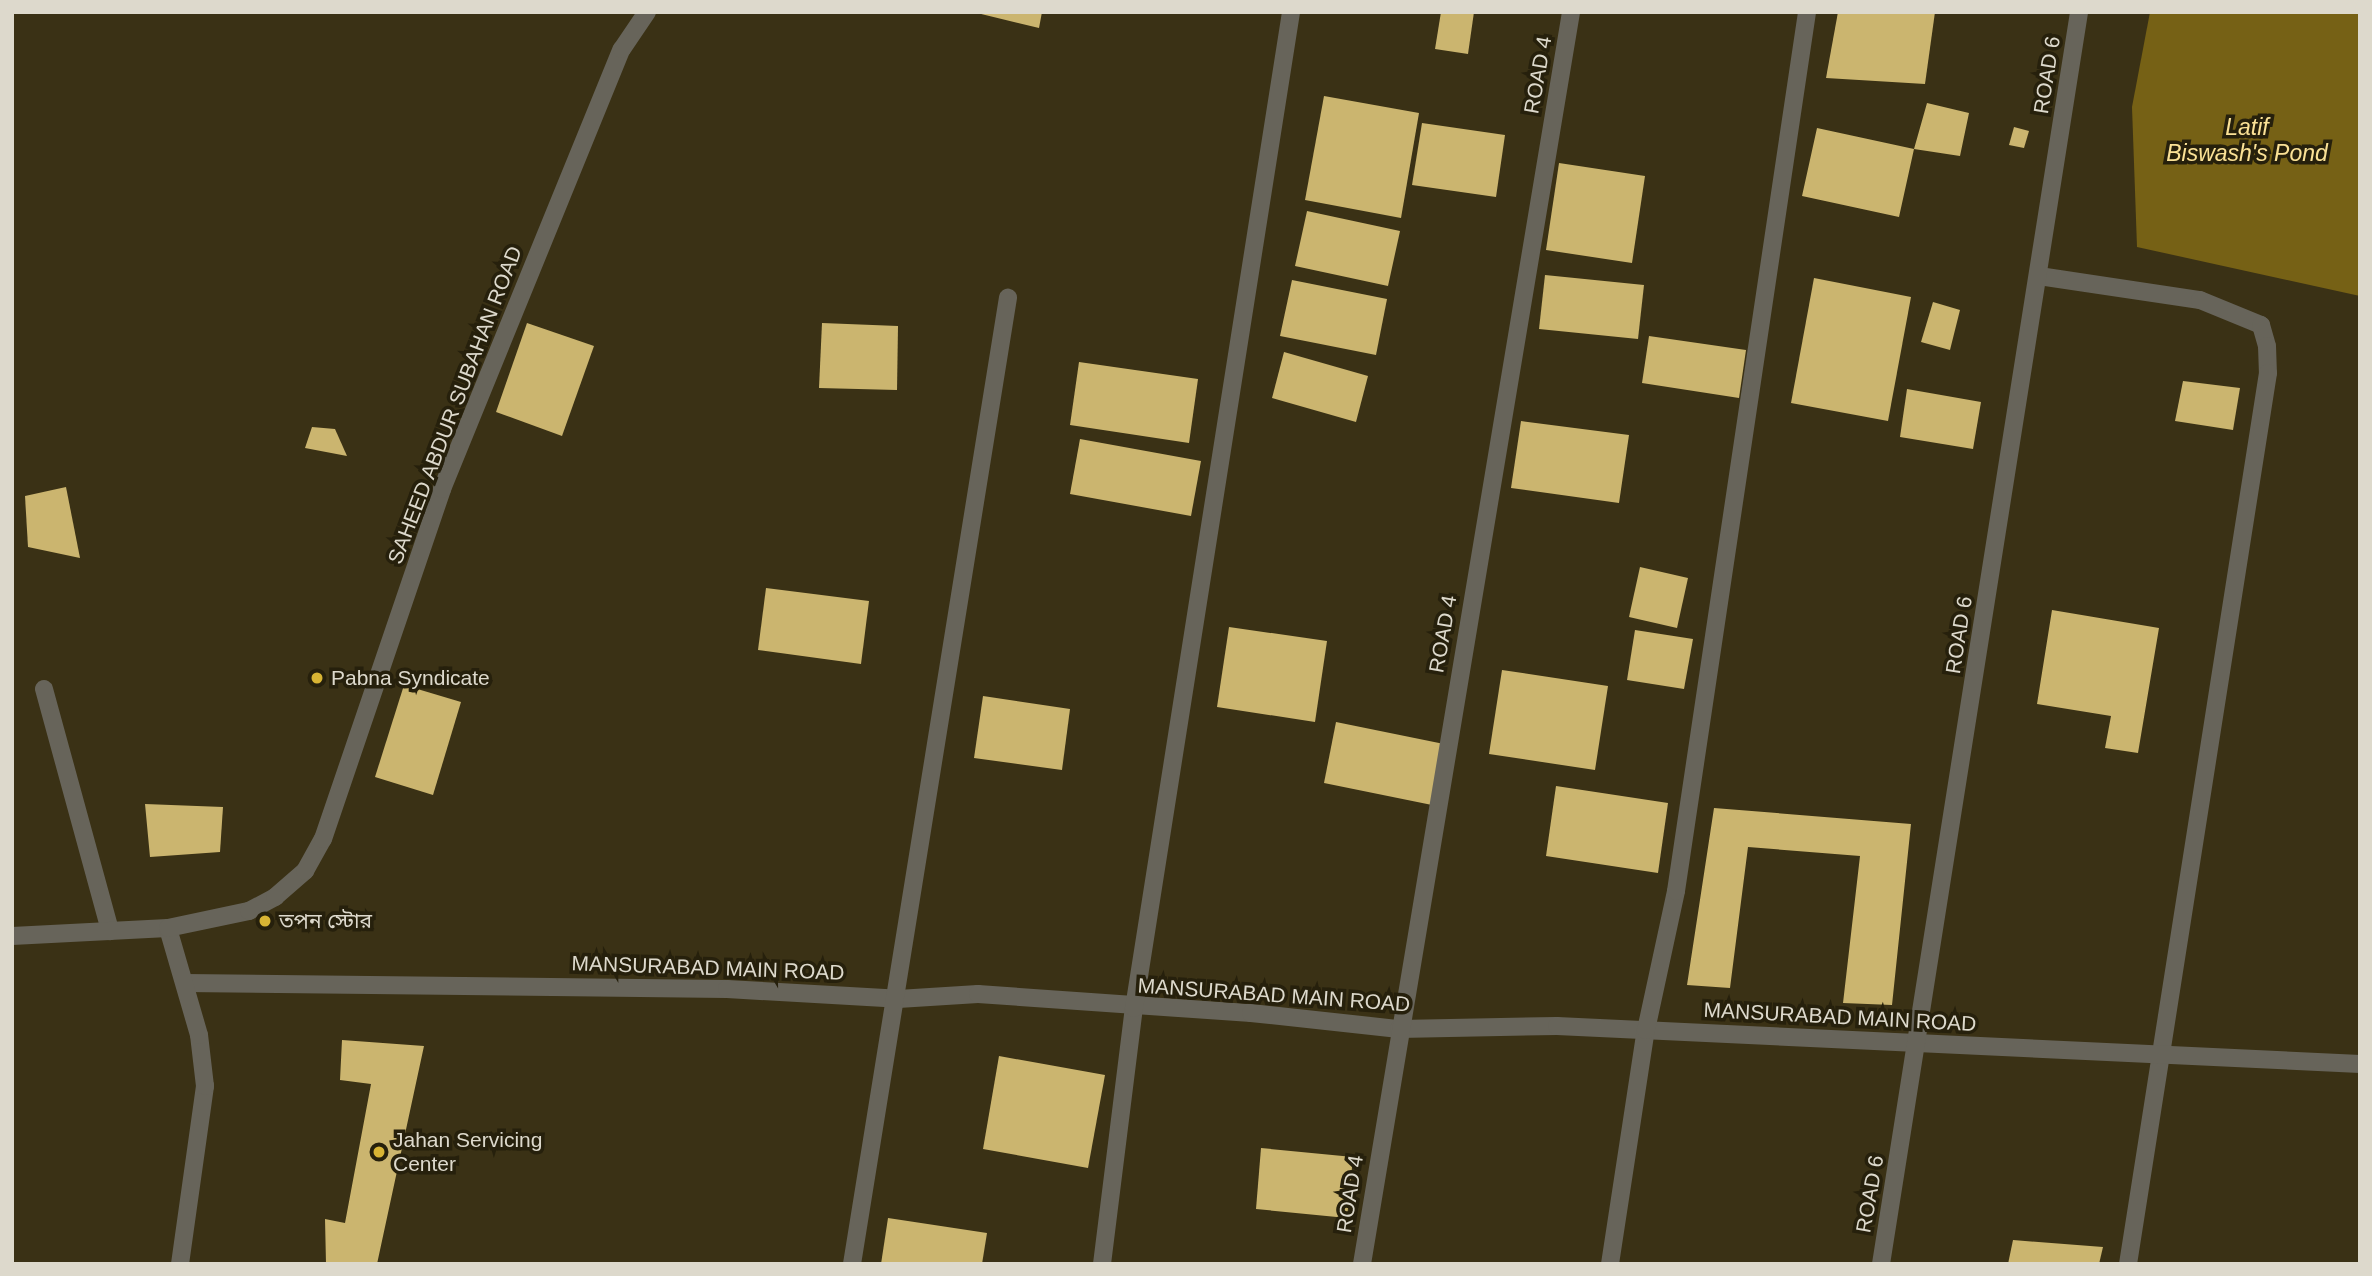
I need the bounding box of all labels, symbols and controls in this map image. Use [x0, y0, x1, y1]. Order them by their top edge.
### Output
street label: ROAD 4 [1519, 34, 1557, 116]
street label: ROAD 6 [2028, 34, 2066, 116]
water label: Latif Biswash's Pond [2166, 113, 2328, 167]
street label: SAHEED ABDUR SUBAHAN ROAD [382, 242, 528, 568]
street label: ROAD 4 [1424, 593, 1462, 675]
street label: ROAD 6 [1940, 594, 1978, 676]
place label: Pabna Syndicate [331, 665, 490, 691]
marker: Pabna Syndicate [309, 670, 325, 686]
place label: তপন স্টোর [279, 908, 372, 934]
marker: তপন স্টোর [257, 913, 273, 929]
street label: MANSURABAD MAIN ROAD [571, 951, 845, 985]
street label: MANSURABAD MAIN ROAD [1137, 973, 1411, 1017]
street label: MANSURABAD MAIN ROAD [1703, 997, 1977, 1037]
place label: Jahan Servicing Center [393, 1127, 542, 1177]
marker: Jahan Servicing Center [371, 1144, 387, 1160]
street label: ROAD 4 [1331, 1153, 1369, 1235]
street label: ROAD 6 [1851, 1153, 1889, 1235]

